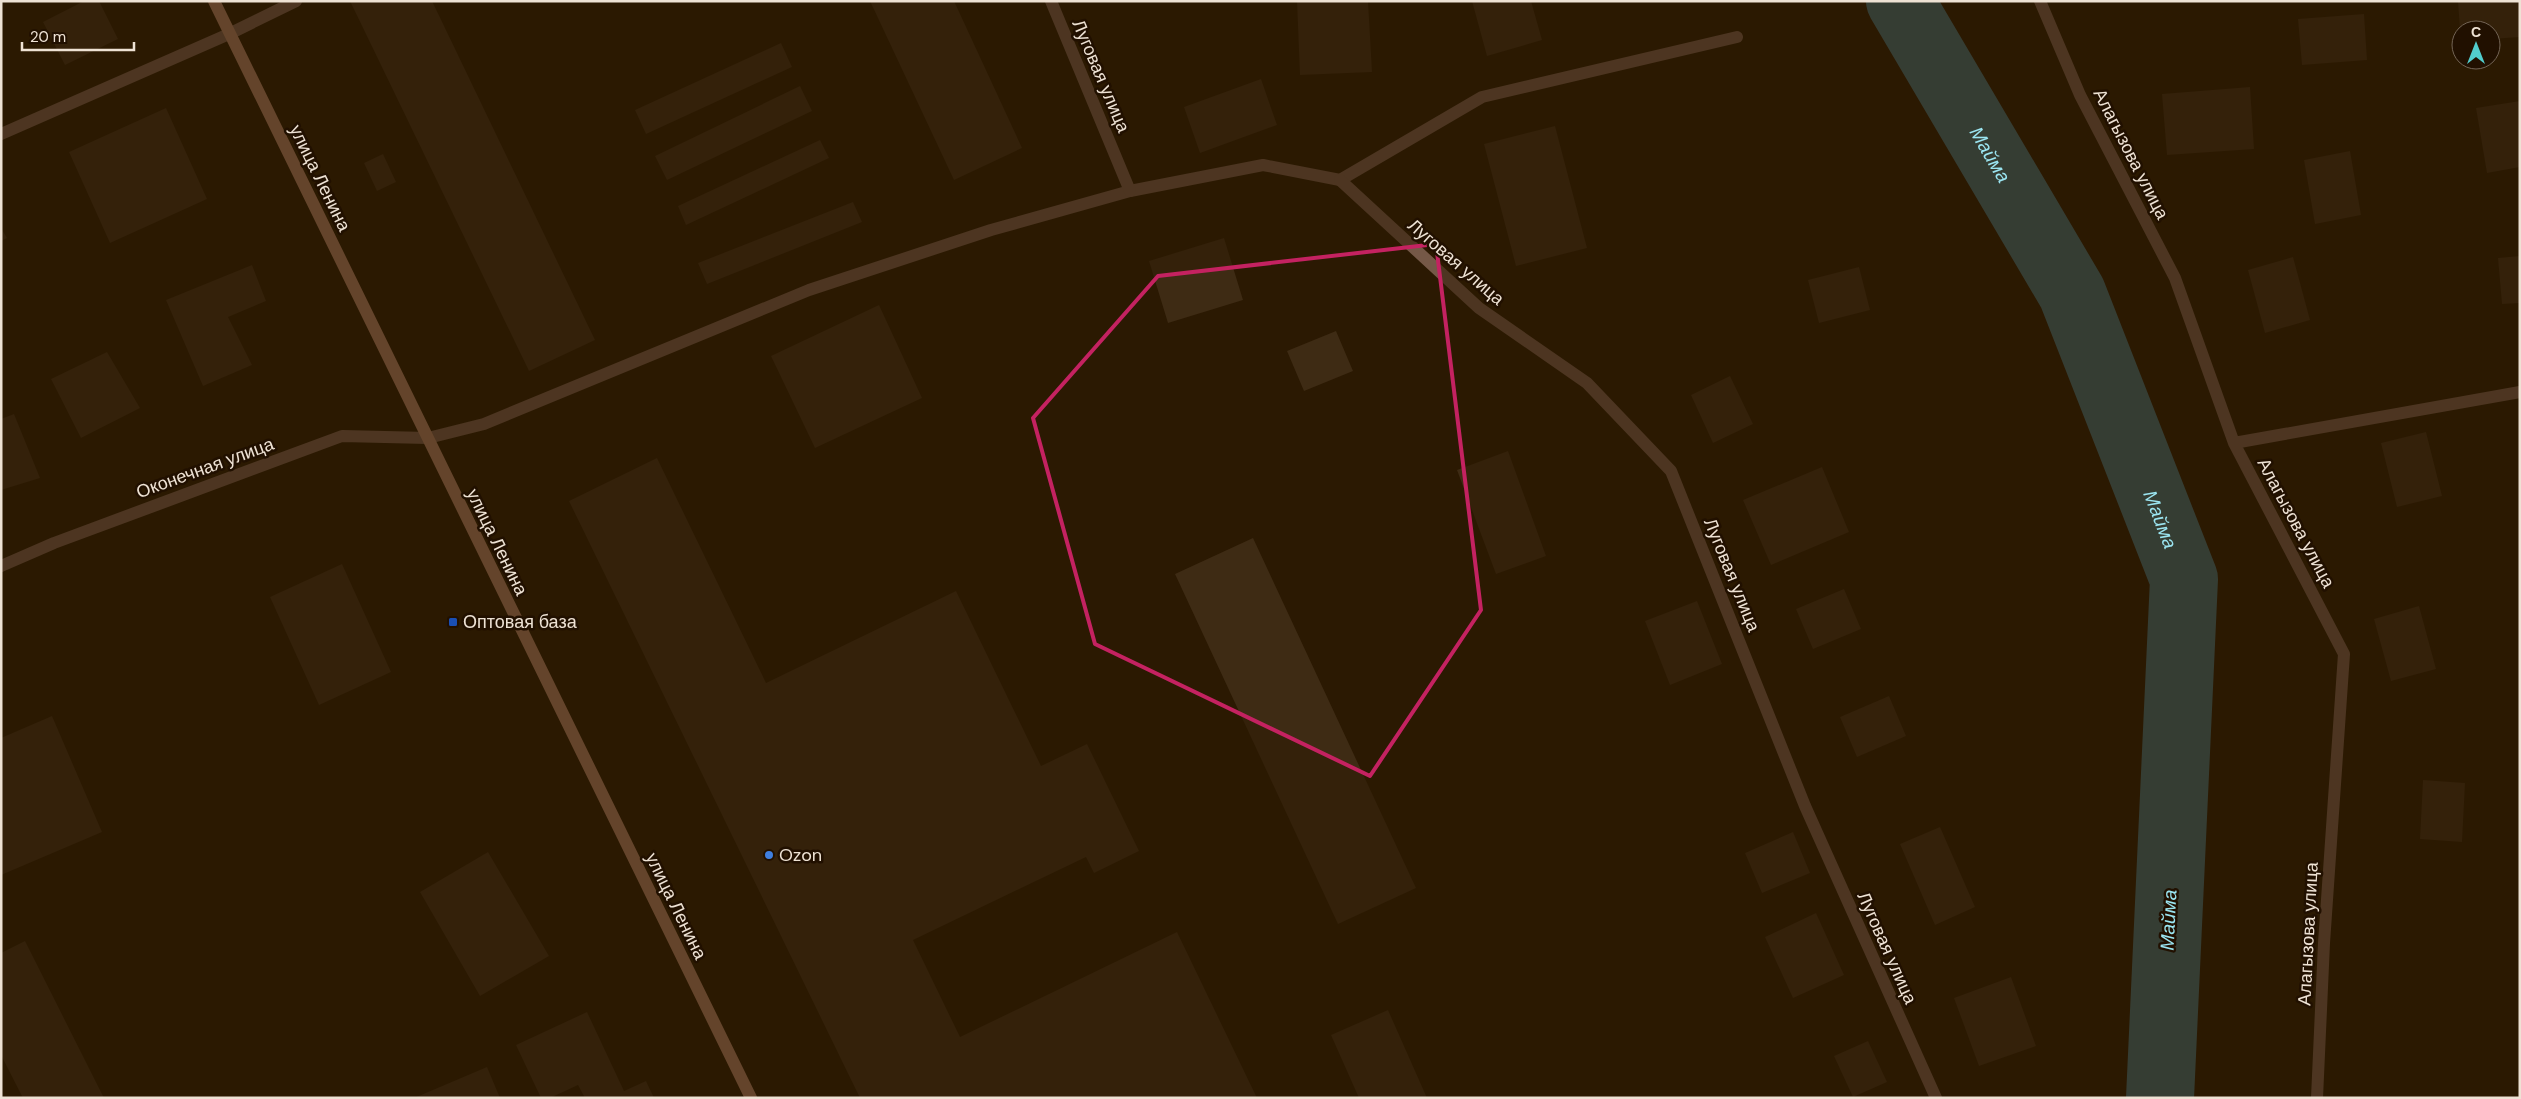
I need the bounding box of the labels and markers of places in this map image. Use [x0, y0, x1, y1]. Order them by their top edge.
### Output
place label: Оптовая база [463, 610, 578, 634]
marker: Оптовая база [447, 616, 459, 628]
place label: Ozon [779, 843, 822, 867]
marker: Ozon [763, 849, 775, 861]

